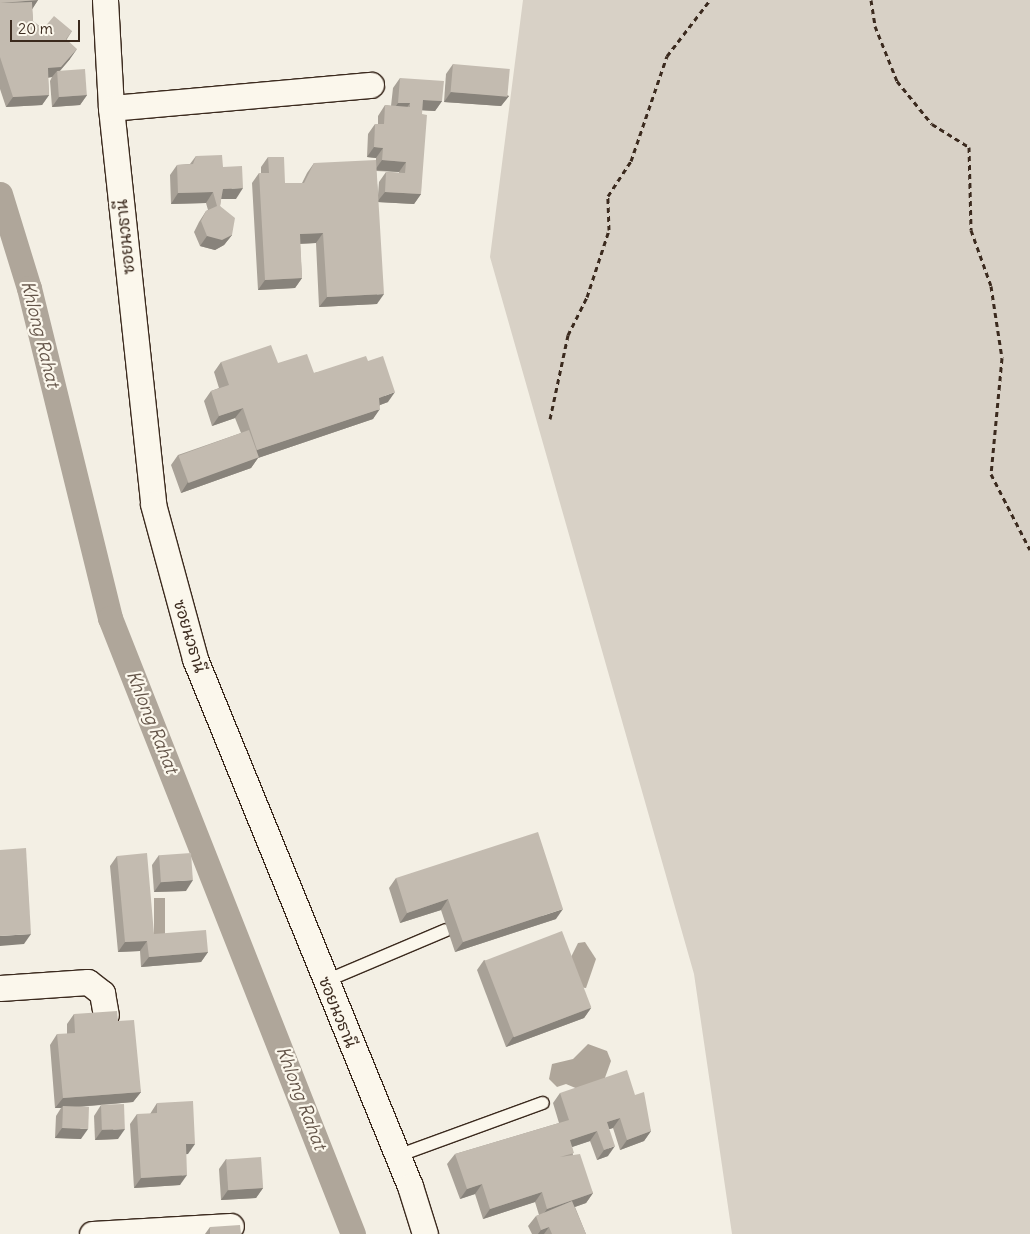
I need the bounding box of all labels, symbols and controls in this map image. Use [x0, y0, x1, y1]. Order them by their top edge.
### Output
scale bar [12, 10, 82, 42]
text: 20 m [18, 19, 53, 38]
street label: ซอยนวธานี [112, 199, 138, 275]
water label: Khlong Rahat [16, 279, 64, 389]
street label: ซอยนวธานี [170, 597, 210, 675]
water label: Khlong Rahat [122, 668, 182, 776]
street label: ซอยนวธานี [315, 974, 361, 1050]
water label: Khlong Rahat [271, 1043, 331, 1153]

